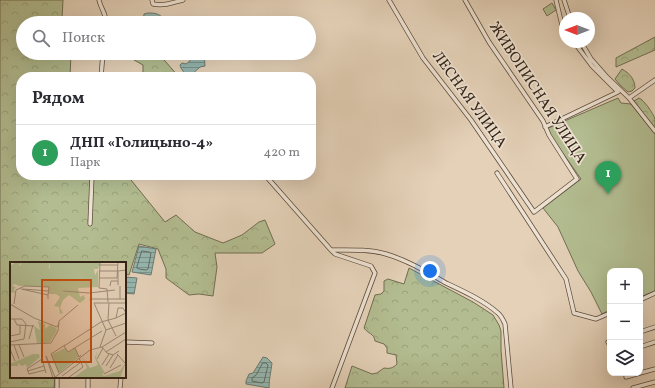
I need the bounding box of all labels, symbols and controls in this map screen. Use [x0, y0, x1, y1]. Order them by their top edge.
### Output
north arrow [559, 12, 595, 48]
search box [16, 16, 316, 60]
street label: ЖИВОПИСНАЯ УЛИЦА [483, 18, 591, 168]
icon: search [30, 27, 52, 49]
text: Поиск [62, 28, 105, 49]
street label: ЛЕСНАЯ УЛИЦА [427, 47, 512, 153]
text: Рядом [32, 87, 85, 110]
text: ДНП «Голицыно-4» [70, 133, 213, 154]
text: 1 [42, 144, 48, 162]
text: 420 m [263, 144, 300, 162]
text: Парк [70, 154, 100, 172]
pin: 1 [595, 161, 621, 194]
your location [420, 261, 440, 281]
inset map [10, 262, 126, 378]
map controls [607, 268, 643, 376]
button: + [607, 268, 643, 304]
button: − [607, 304, 643, 340]
button: layers [607, 340, 643, 376]

